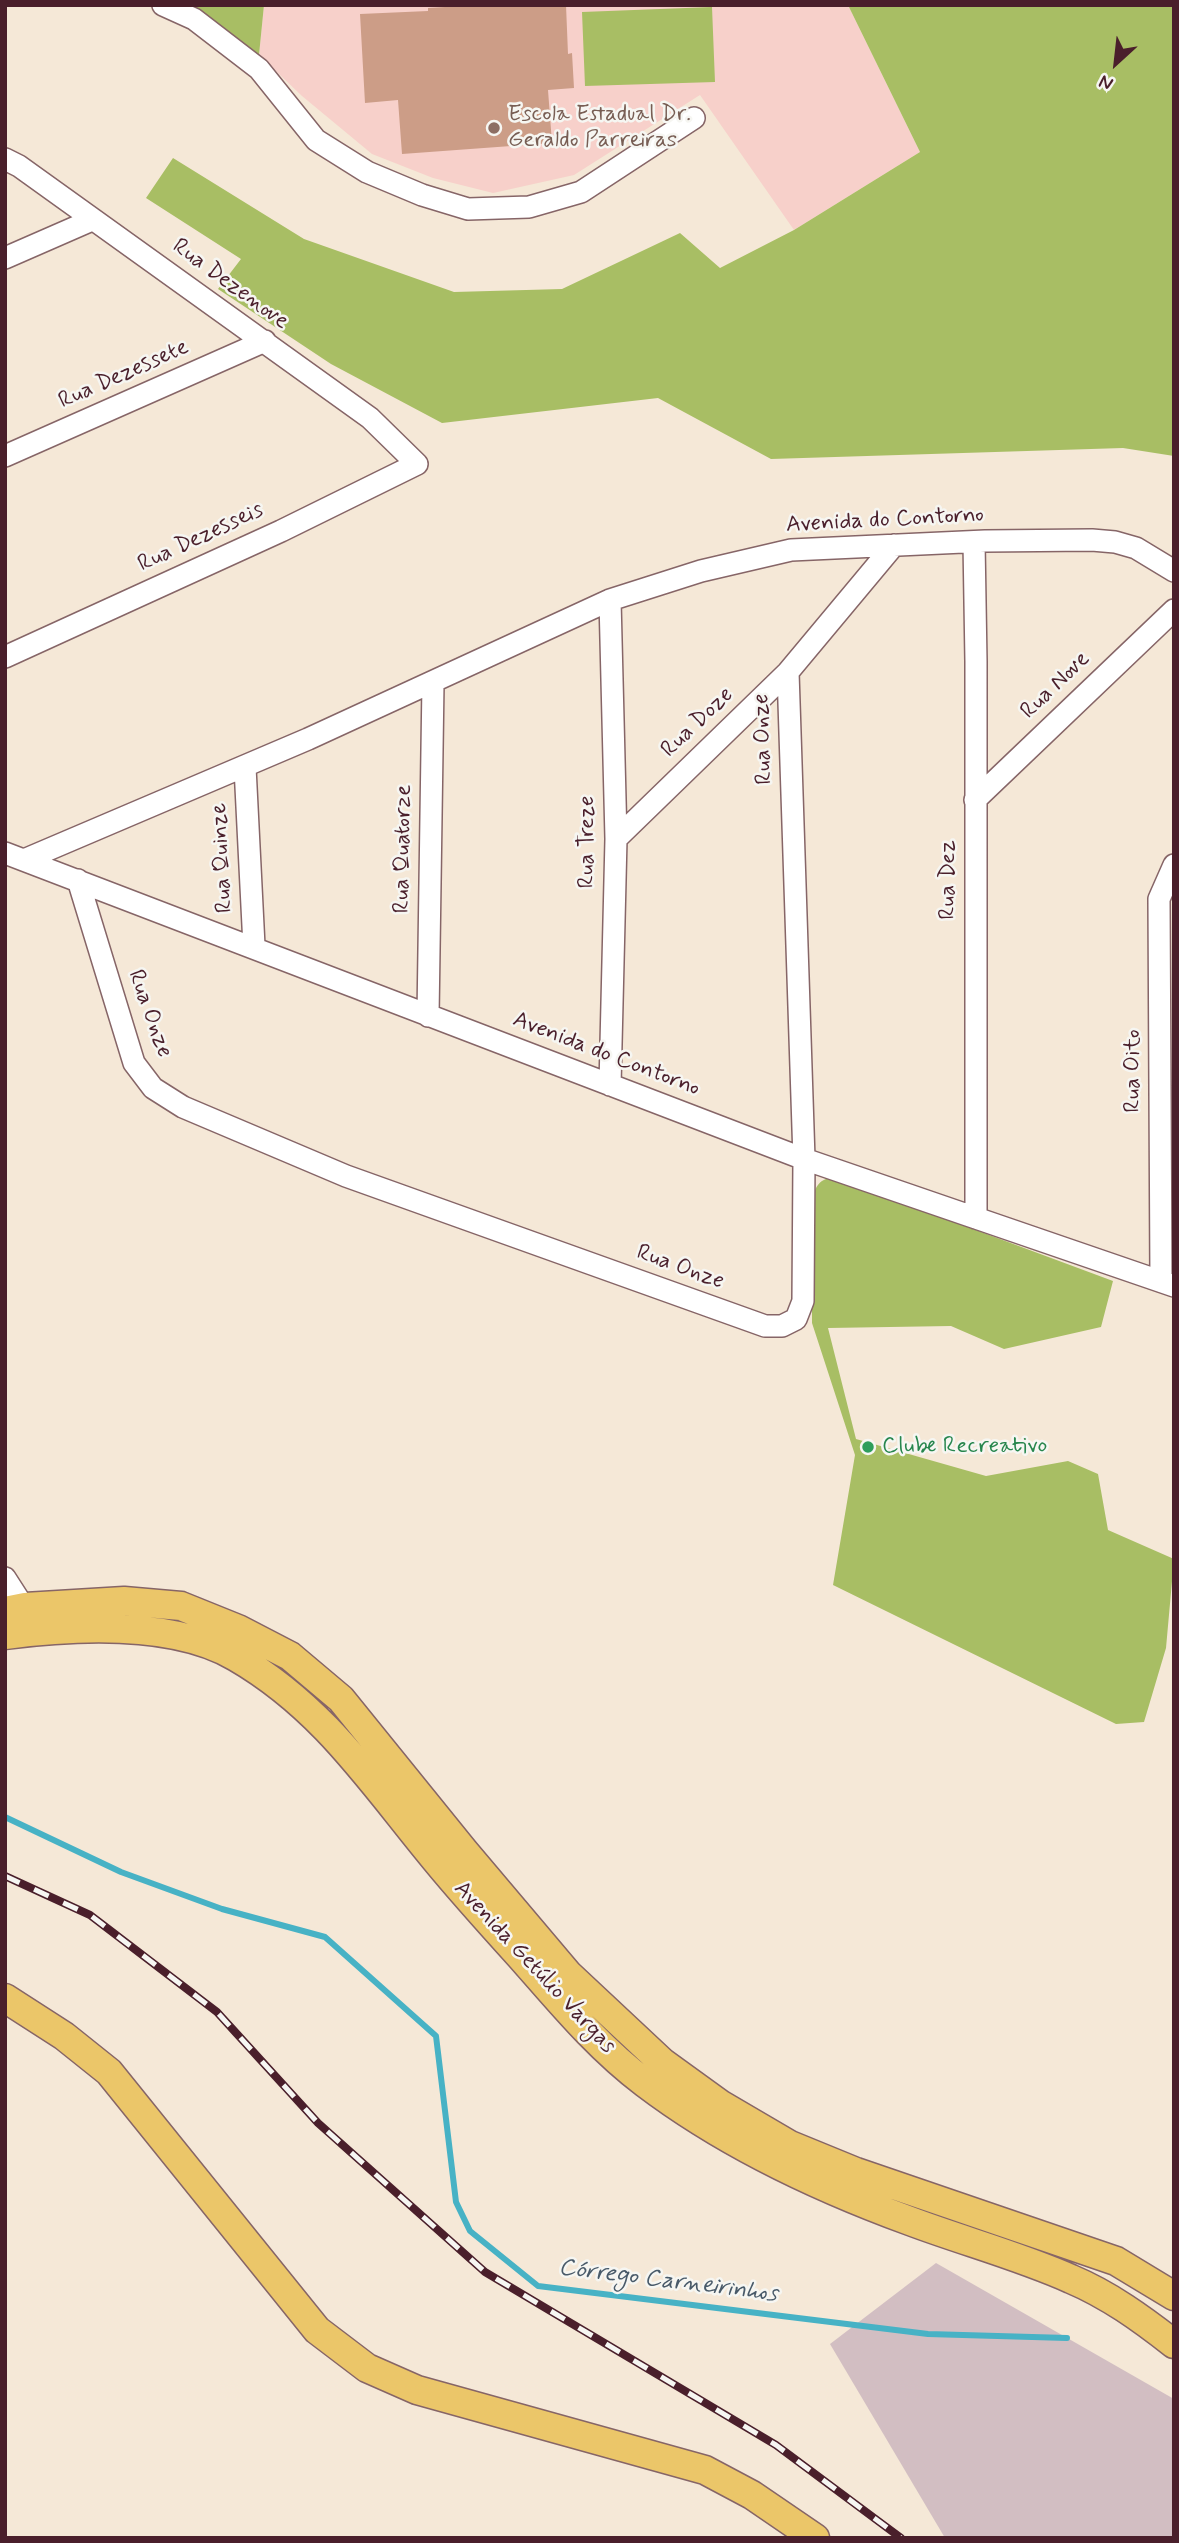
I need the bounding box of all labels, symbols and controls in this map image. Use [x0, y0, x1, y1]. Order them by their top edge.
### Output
north arrow [1081, 28, 1151, 98]
text: N [1095, 68, 1118, 96]
place label: Escola Estadual Dr. Geraldo Parreiras [508, 101, 691, 155]
marker: Escola Estadual Dr. Geraldo Parreiras [486, 120, 502, 136]
street label: Rua Dezenove [166, 233, 294, 337]
street label: Rua Dezessete [55, 334, 193, 416]
street label: Rua Dezesseis [134, 497, 268, 579]
street label: Avenida do Contorno [785, 502, 985, 540]
street label: Rua Nove [1016, 646, 1096, 726]
street label: Rua Doze [656, 682, 740, 764]
street label: Rua Onze [749, 693, 779, 785]
street label: Rua Quatorze [389, 784, 419, 914]
street label: Rua Treze [574, 796, 602, 888]
street label: Rua Quinze [206, 802, 240, 914]
street label: Rua Dez [935, 840, 963, 920]
street label: Rua Onze [120, 966, 178, 1062]
street label: Avenida do Contorno [509, 1007, 703, 1103]
street label: Rua Oito [1120, 1029, 1148, 1113]
street label: Rua Onze [632, 1239, 728, 1297]
place label: Clube Recreativo [882, 1433, 1047, 1461]
marker: Clube Recreativo [860, 1439, 876, 1455]
street label: Avenida Getúlio Vargas [447, 1876, 621, 2060]
water label: Córrego Carneirinhos [557, 2254, 779, 2310]

